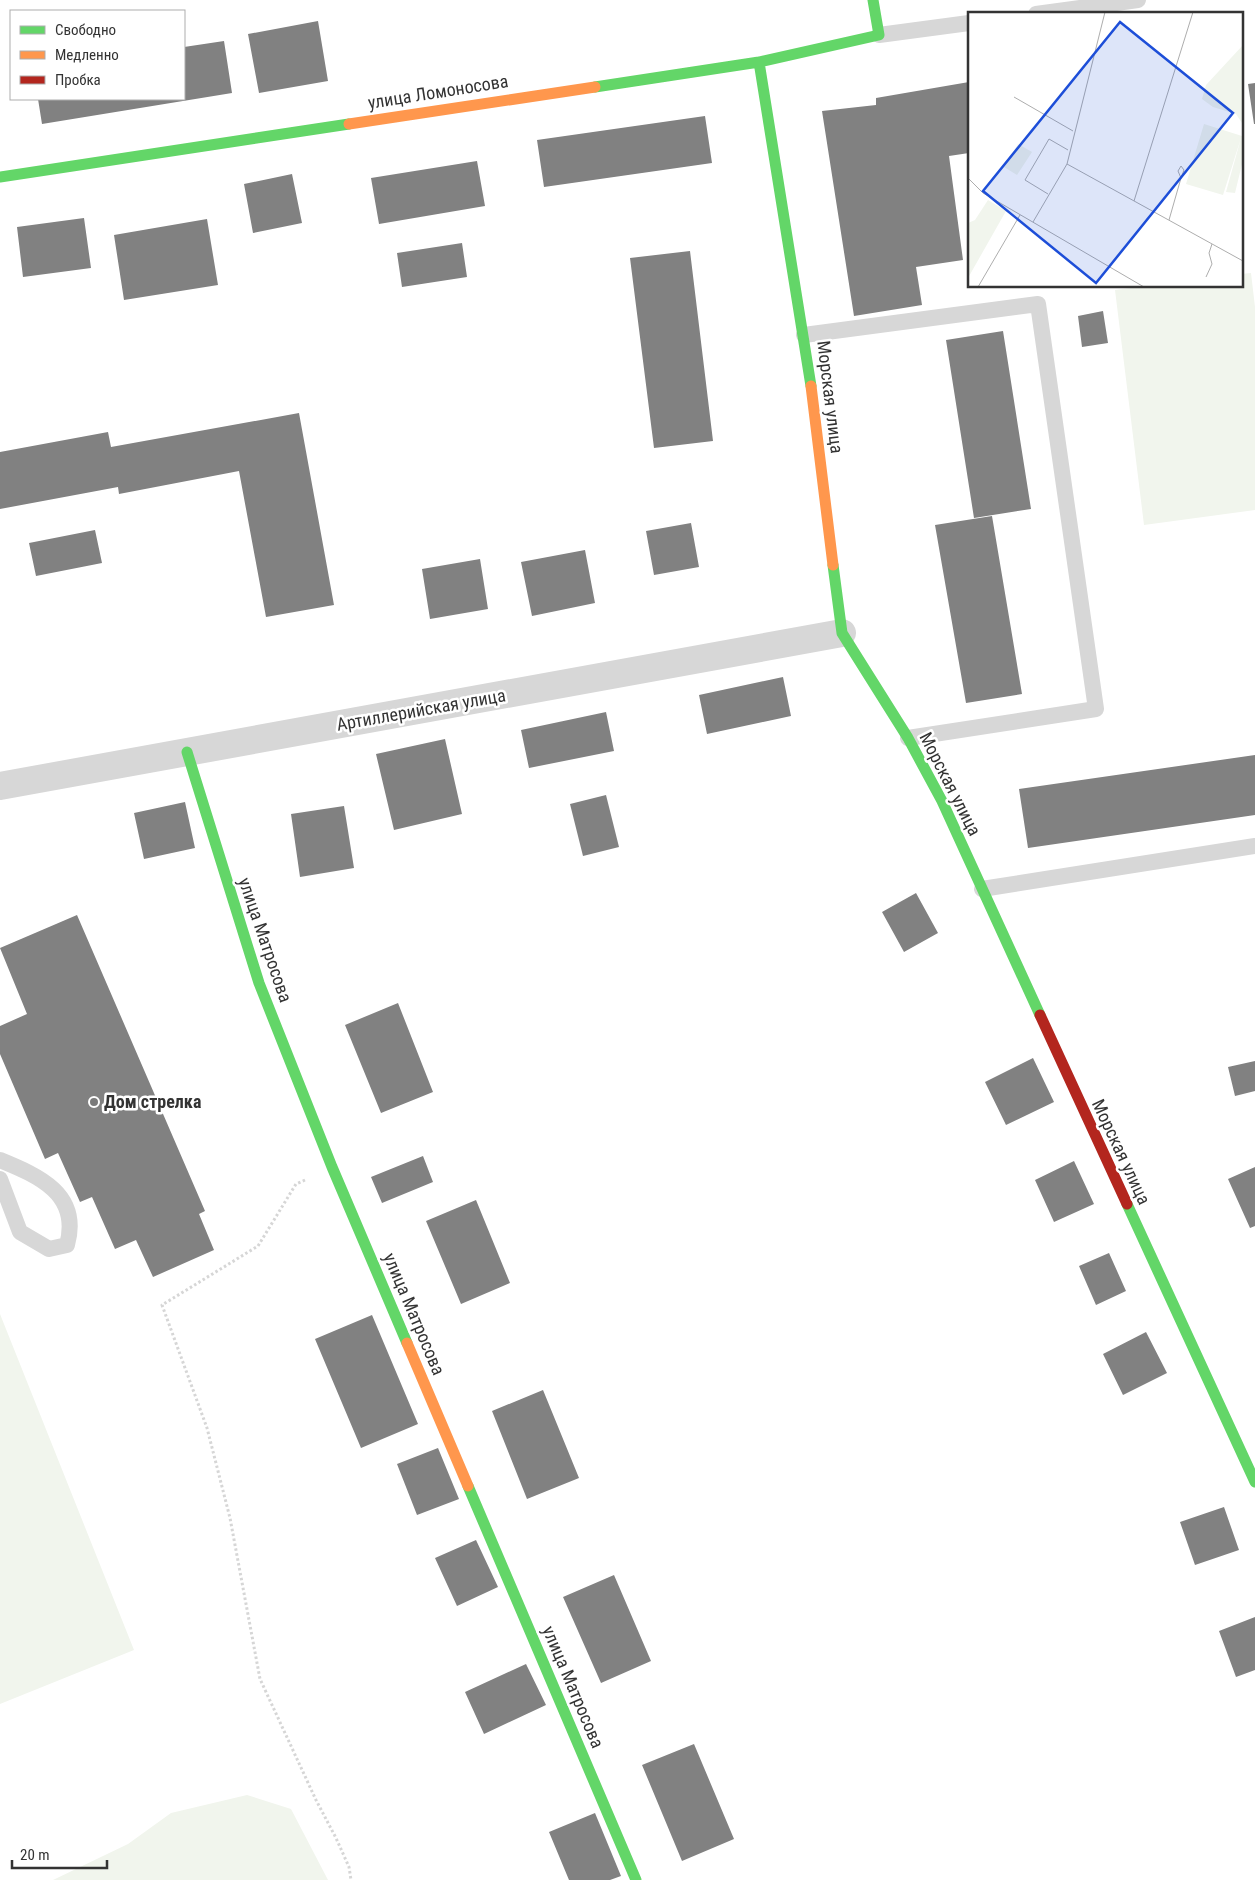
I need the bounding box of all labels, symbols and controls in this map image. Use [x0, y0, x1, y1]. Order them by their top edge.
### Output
legend [10, 10, 185, 100]
inset map [968, 12, 1242, 288]
text: Свободно [55, 21, 116, 39]
text: Медленно [55, 46, 119, 64]
street label: улица Ломоносова [366, 70, 510, 113]
text: Пробка [55, 71, 101, 89]
street label: Морская улица [813, 339, 848, 455]
street label: Артиллерийская улица [335, 684, 507, 735]
street label: Морская улица [915, 728, 986, 839]
street label: улица Матросова [234, 875, 297, 1005]
place label: Дом стрелка [104, 1091, 201, 1112]
marker: Дом стрелка [88, 1096, 100, 1108]
street label: Морская улица [1088, 1096, 1155, 1208]
street label: улица Матросова [379, 1250, 450, 1378]
street label: улица Матросова [538, 1623, 609, 1751]
scale bar [12, 1838, 108, 1870]
text: 20 m [20, 1846, 50, 1864]

